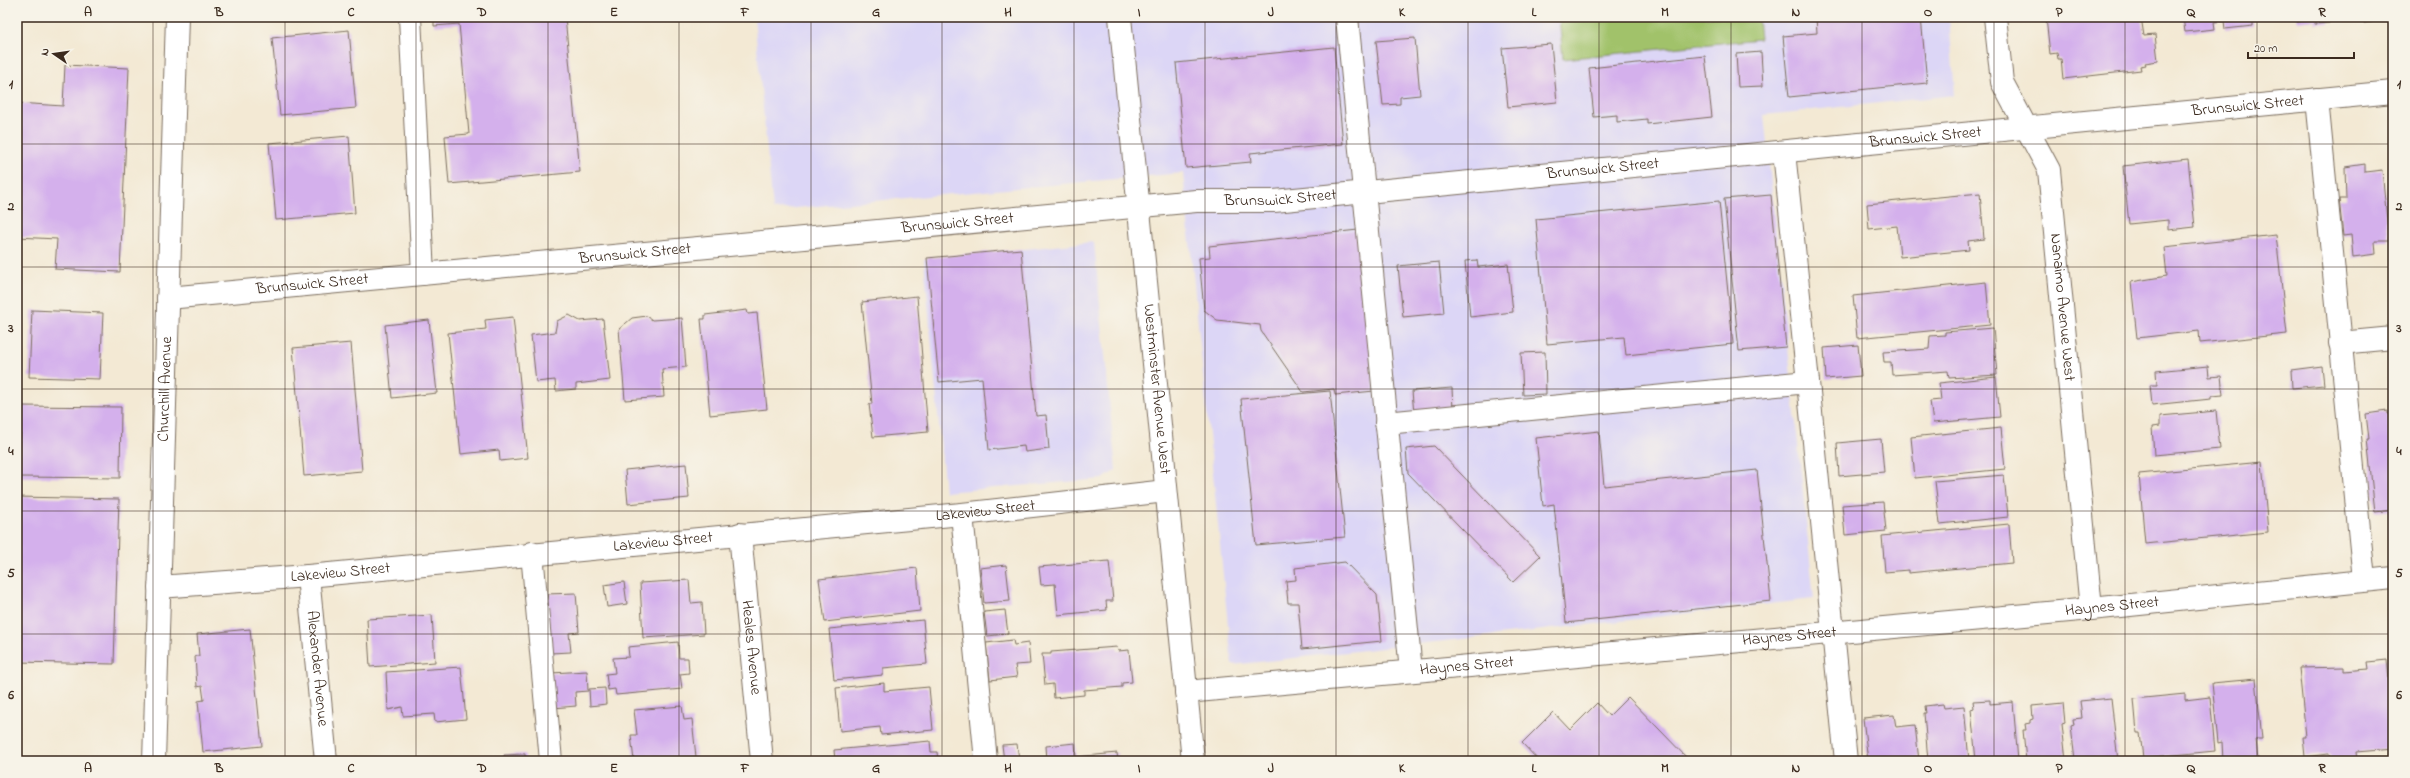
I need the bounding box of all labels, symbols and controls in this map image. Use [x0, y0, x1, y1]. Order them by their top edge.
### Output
text: A [84, 3, 92, 22]
text: B [214, 3, 224, 22]
text: C [347, 3, 355, 22]
text: D [476, 3, 487, 22]
text: E [610, 3, 618, 22]
text: F [740, 3, 750, 22]
text: G [872, 3, 880, 22]
text: H [1004, 3, 1012, 22]
text: I [1137, 3, 1141, 22]
text: J [1268, 3, 1274, 22]
text: K [1399, 3, 1406, 22]
text: L [1532, 3, 1538, 22]
text: M [1661, 3, 1669, 22]
text: N [1792, 3, 1801, 22]
text: O [1924, 3, 1933, 22]
text: P [2056, 3, 2063, 22]
text: Q [2187, 3, 2196, 22]
text: R [2317, 3, 2326, 22]
north arrow [34, 34, 74, 74]
scale bar [2248, 34, 2354, 60]
text: 20 m [2254, 40, 2277, 58]
text: N [37, 47, 54, 57]
text: 1 [9, 75, 14, 94]
text: 1 [2397, 75, 2402, 94]
street label: Brunswick Street [2190, 89, 2306, 124]
street label: Brunswick Street [1867, 120, 1983, 155]
street label: Brunswick Street [1545, 151, 1661, 186]
street label: Brunswick Street [1223, 183, 1338, 213]
text: 2 [7, 197, 15, 216]
text: 2 [2395, 197, 2403, 216]
street label: Brunswick Street [899, 206, 1015, 241]
street label: Nanaimo Avenue West [2043, 232, 2081, 383]
street label: Brunswick Street [577, 237, 693, 271]
street label: Brunswick Street [254, 267, 370, 302]
street label: Westminster Avenue West [1136, 303, 1177, 476]
text: 3 [7, 319, 14, 338]
text: 3 [2395, 319, 2402, 338]
street label: Churchill Avenue [152, 335, 179, 442]
text: 4 [7, 442, 14, 461]
text: 4 [2395, 442, 2402, 461]
street label: Lakeview Street [935, 494, 1037, 528]
street label: Lakeview Street [612, 526, 714, 559]
street label: Lakeview Street [290, 556, 392, 589]
text: 5 [7, 564, 15, 583]
text: 5 [2395, 564, 2403, 583]
street label: Haynes Street [2064, 590, 2161, 623]
street label: Heales Avenue [734, 599, 768, 697]
street label: Alexander Avenue [299, 609, 335, 729]
street label: Haynes Street [1741, 620, 1838, 653]
street label: Haynes Street [1419, 650, 1516, 683]
text: 6 [7, 686, 14, 705]
text: 6 [2395, 686, 2402, 705]
text: A [84, 759, 92, 778]
text: B [214, 759, 224, 778]
text: C [347, 759, 355, 778]
text: D [476, 759, 487, 778]
text: E [610, 759, 618, 778]
text: F [740, 759, 750, 778]
text: G [872, 759, 880, 778]
text: H [1004, 759, 1012, 778]
text: I [1137, 759, 1141, 778]
text: J [1268, 759, 1274, 778]
text: K [1399, 759, 1406, 778]
text: L [1532, 759, 1538, 778]
text: M [1661, 759, 1669, 778]
text: N [1792, 759, 1801, 778]
text: O [1924, 759, 1933, 778]
text: P [2056, 759, 2063, 778]
text: Q [2187, 759, 2196, 778]
text: R [2317, 759, 2326, 778]

